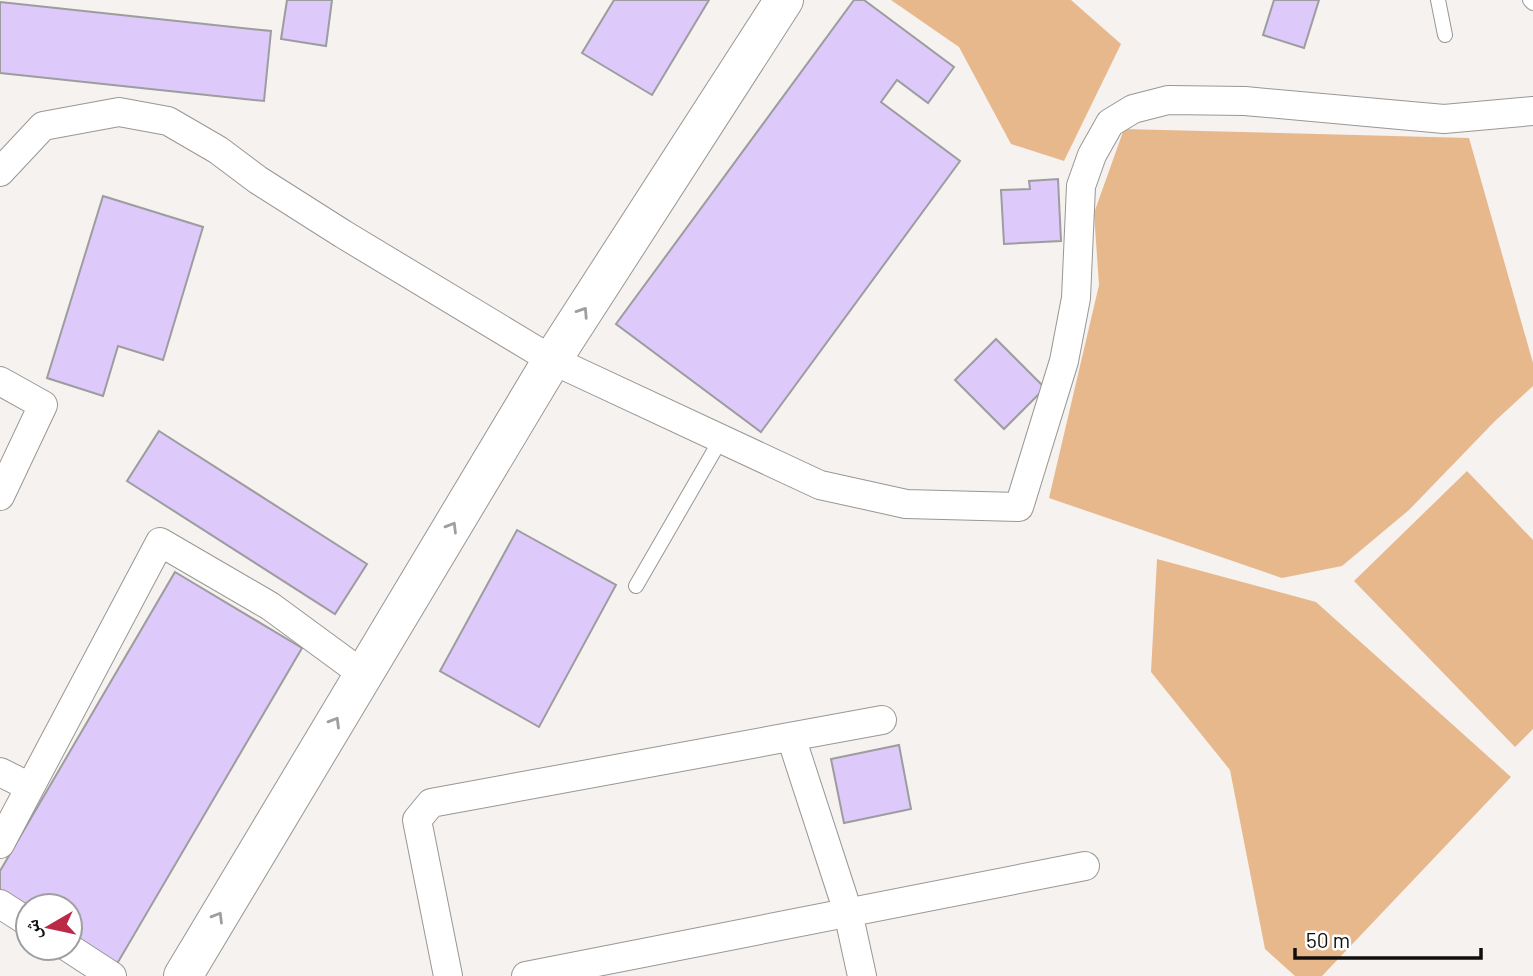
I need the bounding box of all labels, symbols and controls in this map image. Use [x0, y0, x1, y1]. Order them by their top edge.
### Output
one-way arrow [575, 306, 588, 319]
one-way arrow [444, 521, 457, 534]
one-way arrow [327, 717, 340, 730]
north arrow [14, 892, 84, 962]
one-way arrow [210, 912, 223, 925]
scale bar [1295, 916, 1480, 960]
text: ش [19, 918, 46, 941]
text: 50 m [1306, 927, 1350, 952]

